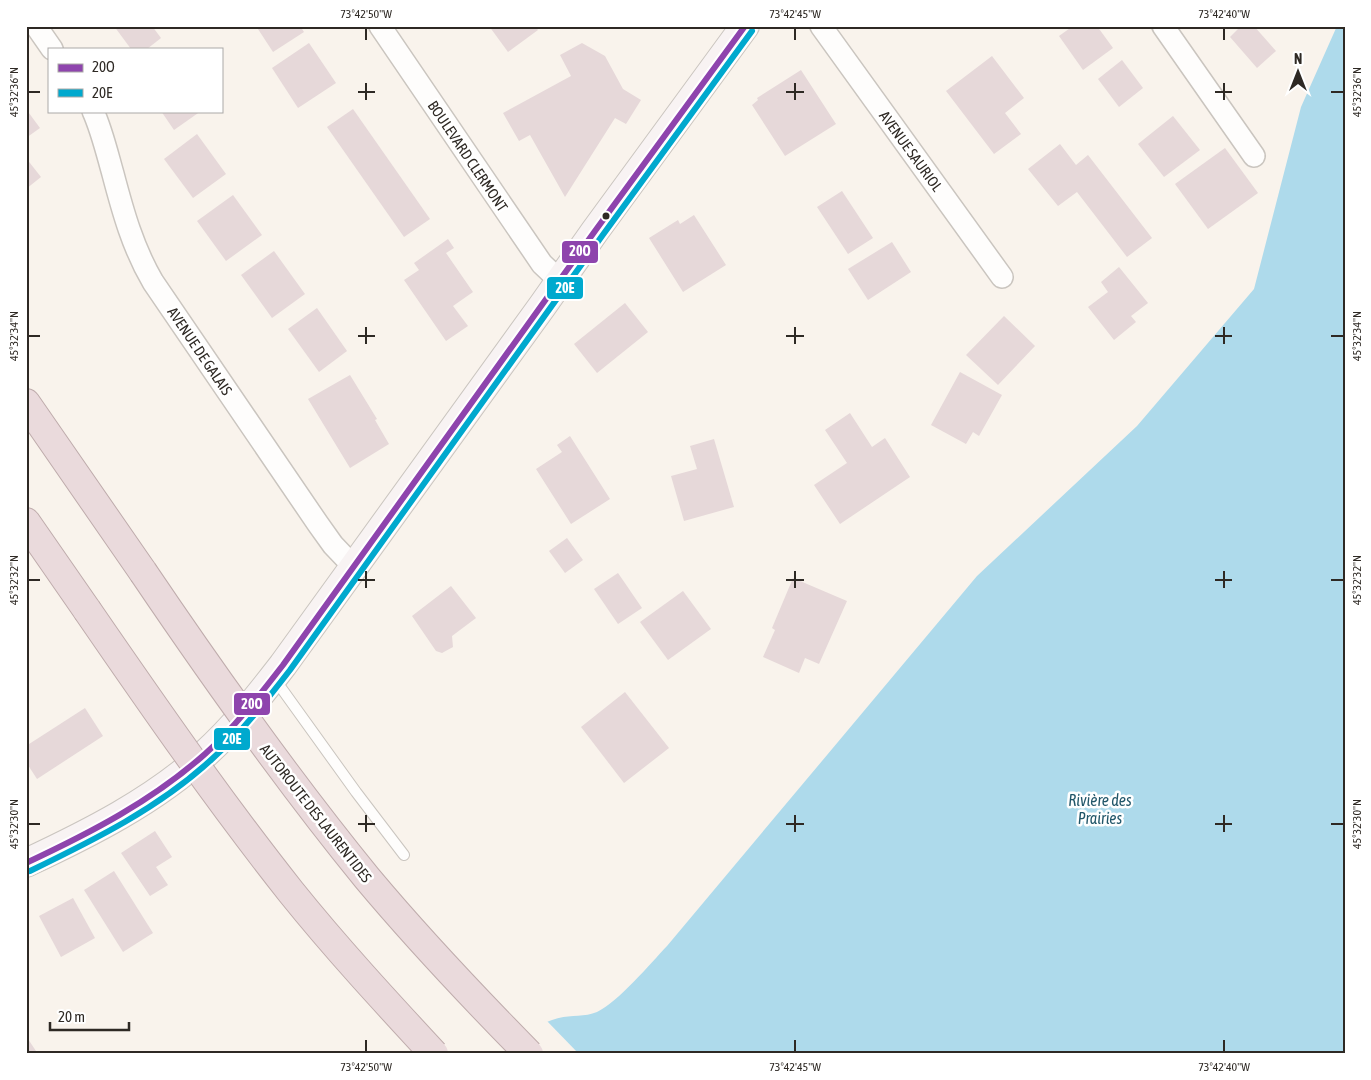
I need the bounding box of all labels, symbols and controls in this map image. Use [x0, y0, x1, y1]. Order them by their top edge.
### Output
text: 73°42'50"W [340, 7, 392, 21]
text: 73°42'45"W [769, 7, 821, 21]
text: 73°42'40"W [1198, 7, 1250, 21]
legend [48, 48, 222, 112]
north arrow [1274, 48, 1324, 98]
text: N [1294, 51, 1302, 67]
text: 20O [92, 58, 115, 75]
text: 45°32'36"N [7, 67, 21, 117]
text: 45°32'36"N [1350, 67, 1364, 117]
text: 20E [92, 84, 113, 101]
street label: BOULEVARD CLERMONT [425, 97, 512, 215]
street label: AVENUE SAURIOL [876, 107, 946, 195]
unlabelled marker [601, 211, 611, 221]
line badge: 20O [561, 240, 599, 264]
text: 20O [569, 243, 591, 259]
line badge: 20E [546, 276, 584, 300]
text: 20E [555, 280, 575, 296]
street label: AVENUE DE GALAIS [164, 304, 236, 398]
text: 45°32'34"N [7, 311, 21, 361]
text: 45°32'34"N [1350, 311, 1364, 361]
text: 45°32'32"N [7, 555, 21, 605]
text: 45°32'32"N [1350, 555, 1364, 605]
line badge: 20O [233, 692, 271, 716]
text: 20O [241, 696, 263, 712]
line badge: 20E [213, 727, 251, 751]
text: 20E [222, 731, 242, 747]
street label: AUTOROUTE DES LAURENTIDES [257, 741, 375, 885]
water label: Rivière des Prairies [1068, 791, 1132, 827]
text: 45°32'30"N [7, 799, 21, 849]
text: 45°32'30"N [1350, 799, 1364, 849]
scale bar [50, 1000, 129, 1032]
text: 20 m [58, 1008, 85, 1025]
text: 73°42'50"W [340, 1060, 392, 1074]
text: 73°42'45"W [769, 1060, 821, 1074]
text: 73°42'40"W [1198, 1060, 1250, 1074]

